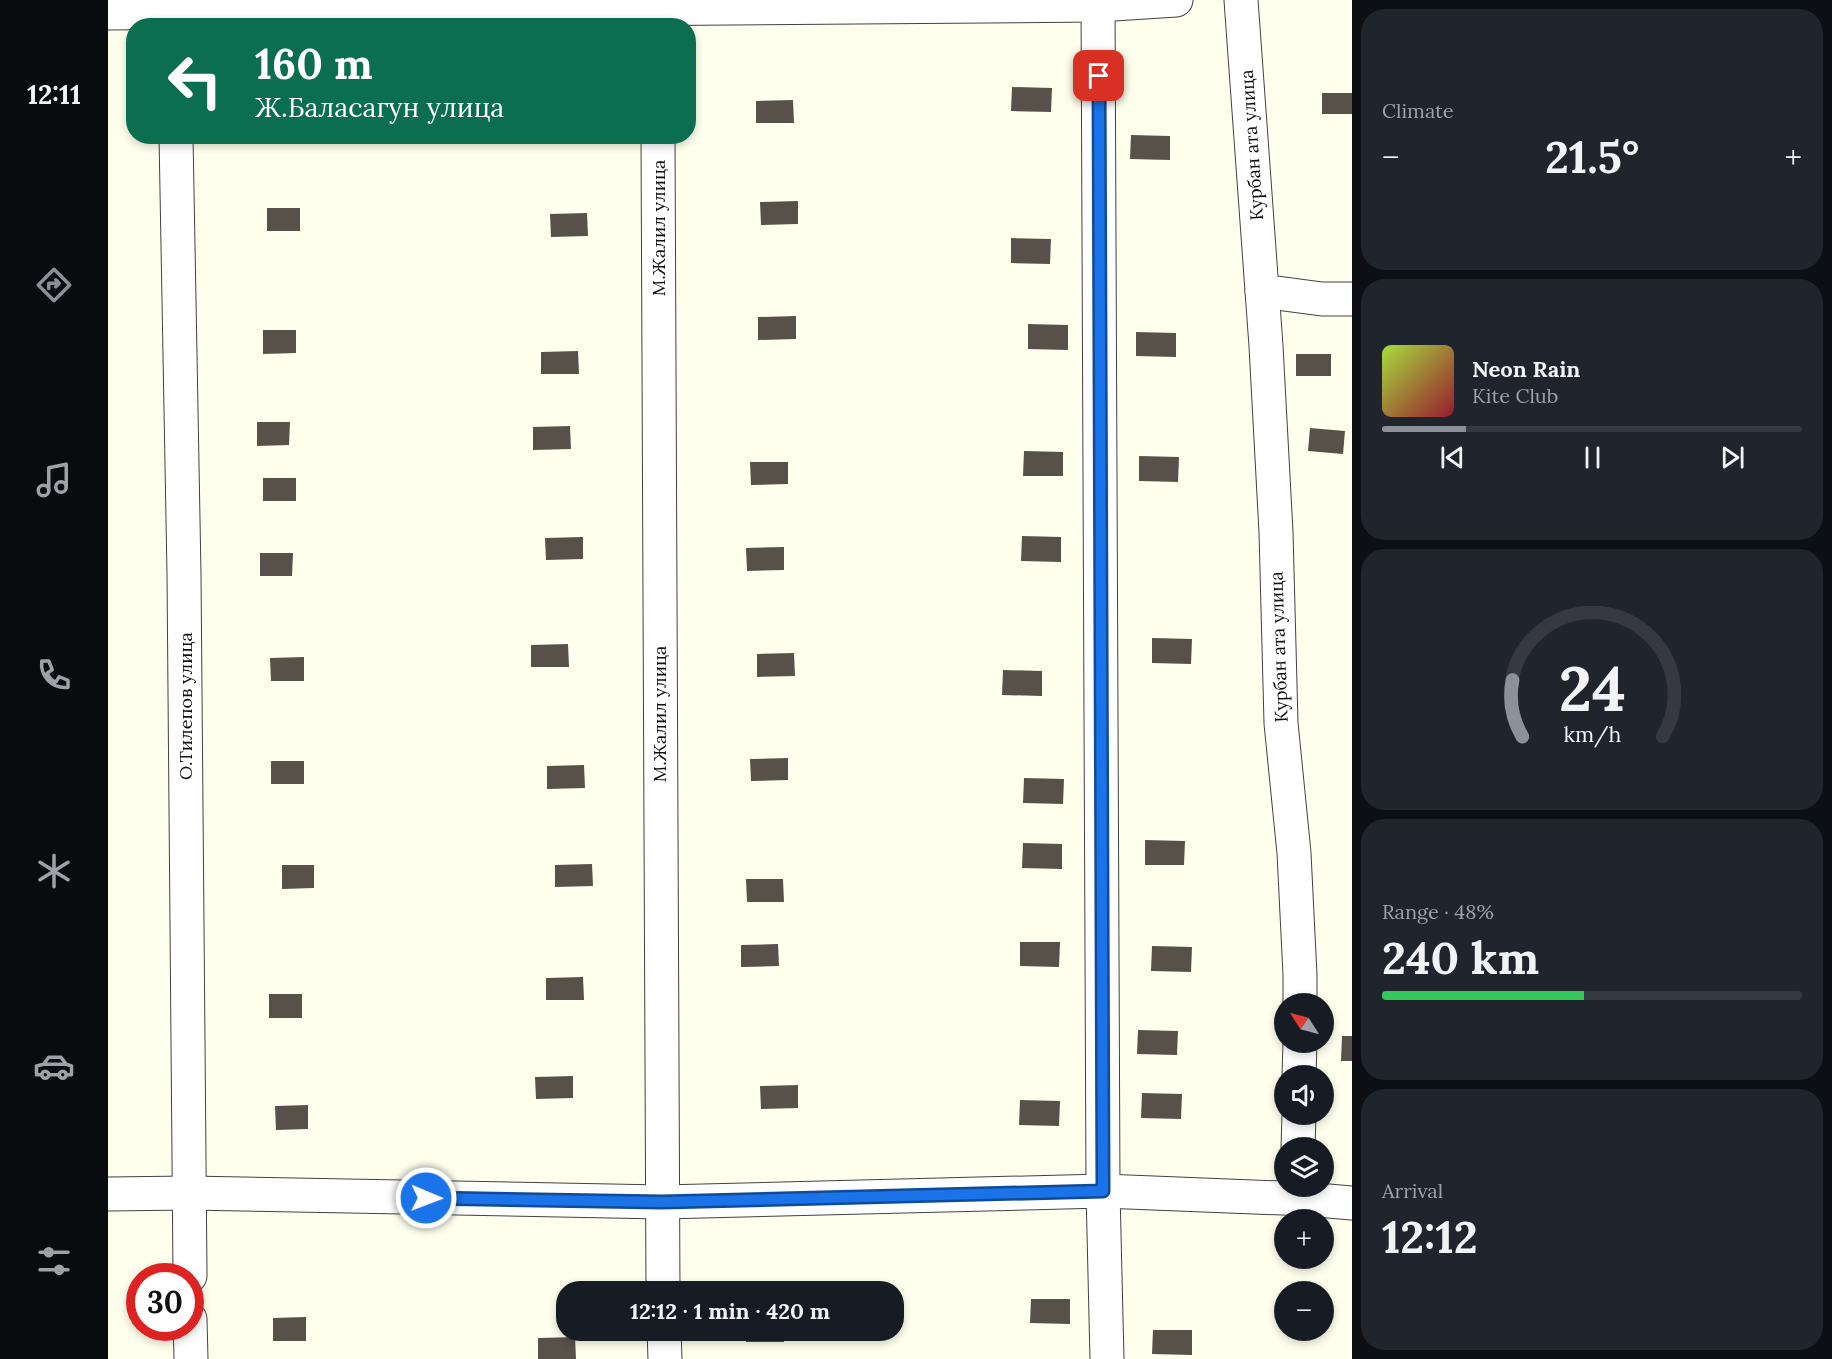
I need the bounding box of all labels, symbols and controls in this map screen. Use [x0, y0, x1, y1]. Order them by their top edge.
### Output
text: 160 m [255, 37, 373, 91]
icon: left [156, 42, 234, 120]
pin [1073, 50, 1124, 101]
icon: arrive [1082, 59, 1115, 92]
street label: Курбан ата улица [1235, 69, 1268, 221]
text: 12:11 [27, 77, 81, 111]
text: Ж.Баласагун улица [255, 90, 504, 124]
text: Climate [1382, 98, 1454, 123]
text: 21.5° [1545, 128, 1639, 185]
text: − [1382, 136, 1400, 178]
text: + [1784, 136, 1802, 178]
street label: М.Жалил улица [647, 160, 670, 296]
icon: directions [33, 264, 75, 306]
text: Neon Rain [1472, 355, 1580, 383]
text: Kite Club [1472, 383, 1558, 408]
icon: previous [1436, 441, 1469, 474]
icon: pause [1576, 441, 1609, 474]
icon: next [1716, 441, 1749, 474]
icon: music [33, 459, 75, 501]
street label: Курбан ата улица [1264, 571, 1293, 723]
street label: О.Тилепов улица [174, 632, 197, 780]
street label: М.Жалил улица [648, 646, 671, 782]
text: 24 [1558, 648, 1626, 728]
icon: phone [33, 654, 75, 696]
text: km/h [1563, 720, 1621, 748]
icon: climate [33, 850, 75, 892]
text: Range · 48% [1382, 899, 1494, 924]
text: 240 km [1382, 929, 1539, 986]
north arrow [1274, 993, 1334, 1053]
map controls [1274, 993, 1334, 1341]
icon: car [33, 1045, 75, 1087]
button: sound [1274, 1065, 1334, 1125]
button: layers [1274, 1137, 1334, 1197]
position arrow [394, 1166, 458, 1230]
text: Arrival [1382, 1178, 1443, 1203]
text: 12:12 [1382, 1208, 1478, 1265]
button: + [1274, 1209, 1334, 1269]
icon: filters [33, 1240, 75, 1282]
speed limit sign: 30 [126, 1263, 204, 1341]
button: − [1274, 1281, 1334, 1341]
text: 12:12 · 1 min · 420 m [630, 1297, 830, 1325]

